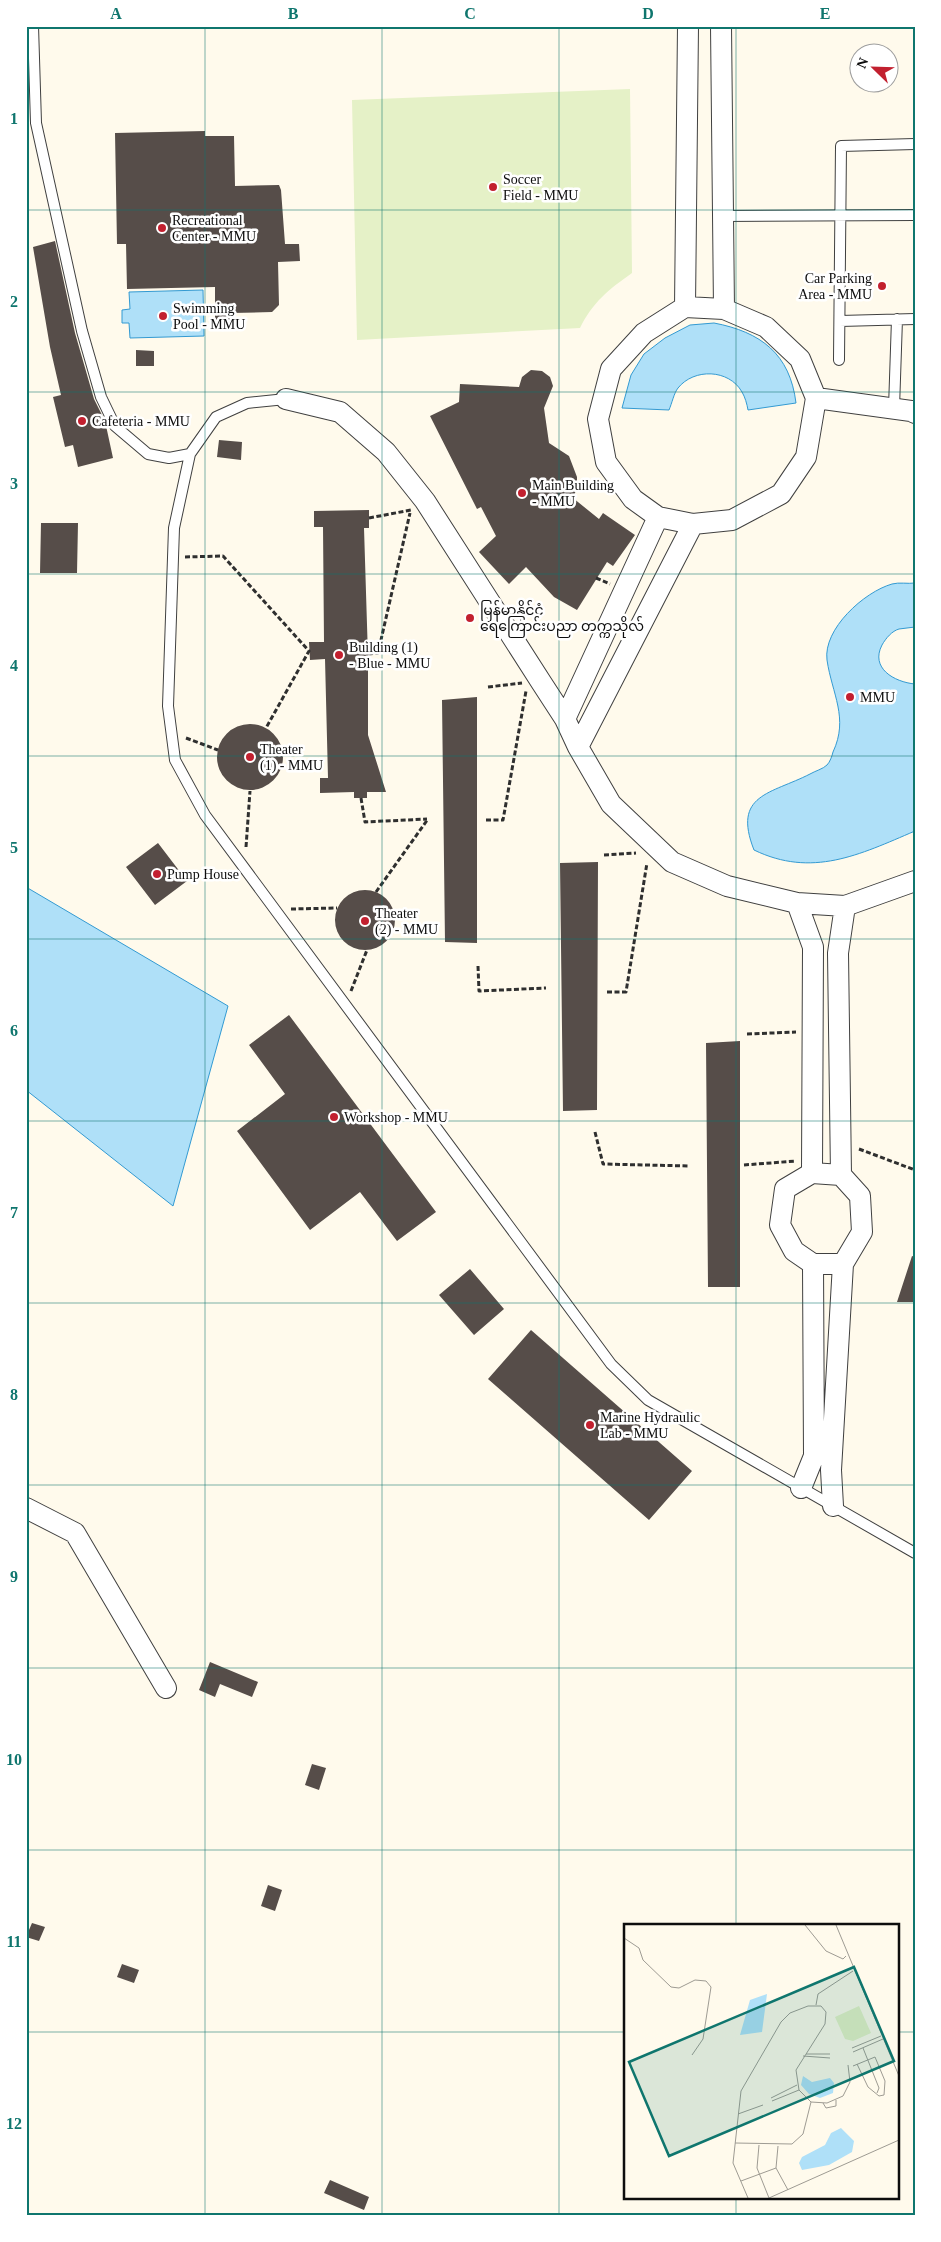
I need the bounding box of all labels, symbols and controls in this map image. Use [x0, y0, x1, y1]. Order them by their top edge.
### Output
text: A [110, 5, 122, 22]
text: B [288, 5, 299, 22]
text: C [464, 5, 476, 22]
text: D [642, 5, 654, 22]
text: E [820, 5, 830, 22]
north arrow [848, 42, 898, 92]
text: N [854, 56, 871, 71]
text: 1 [10, 110, 18, 127]
place label: Soccer Field - MMU [503, 172, 578, 203]
marker: Soccer Field - MMU [487, 181, 499, 193]
place label: Recreational Center - MMU [172, 213, 256, 244]
marker: Recreational Center - MMU [156, 222, 168, 234]
place label: Car Parking Area - MMU [798, 271, 872, 302]
marker: Car Parking Area - MMU [876, 280, 888, 292]
text: 2 [10, 293, 18, 310]
place label: Swimming Pool - MMU [173, 301, 245, 332]
marker: Swimming Pool - MMU [157, 310, 169, 322]
place label: Cafeteria - MMU [92, 414, 190, 429]
marker: Cafeteria - MMU [76, 415, 88, 427]
text: 3 [10, 475, 18, 492]
place label: Main Building - MMU [532, 478, 614, 509]
marker: Main Building - MMU [516, 487, 528, 499]
place label: မြန်မာနိုင်ငံ ရေကြောင်းပညာ တက္ကသိုလ် [480, 600, 644, 638]
marker: မြန်မာနိုင်ငံ ရေကြောင်းပညာ တက္ကသိုလ် [464, 612, 476, 624]
place label: Building (1) - Blue - MMU [349, 640, 430, 671]
marker: Building (1) - Blue - MMU [333, 649, 345, 661]
text: 4 [10, 657, 18, 674]
place label: MMU [860, 690, 895, 705]
marker: MMU [844, 691, 856, 703]
place label: Theater (1) - MMU [260, 742, 323, 774]
marker: Theater (1) - MMU [244, 751, 256, 763]
text: 5 [10, 839, 18, 856]
place label: Pump House [167, 867, 239, 882]
marker: Pump House [151, 868, 163, 880]
place label: Theater (2) - MMU [375, 906, 438, 938]
marker: Theater (2) - MMU [359, 915, 371, 927]
text: 6 [10, 1022, 18, 1039]
place label: Workshop - MMU [344, 1110, 448, 1125]
marker: Workshop - MMU [328, 1111, 340, 1123]
text: 7 [10, 1204, 18, 1221]
text: 8 [10, 1386, 18, 1403]
place label: Marine Hydraulic Lab - MMU [600, 1410, 700, 1441]
marker: Marine Hydraulic Lab - MMU [584, 1419, 596, 1431]
text: 9 [10, 1568, 18, 1585]
text: 10 [6, 1751, 22, 1768]
inset map [624, 1924, 898, 2200]
text: 11 [6, 1933, 22, 1950]
text: 12 [6, 2115, 22, 2132]

